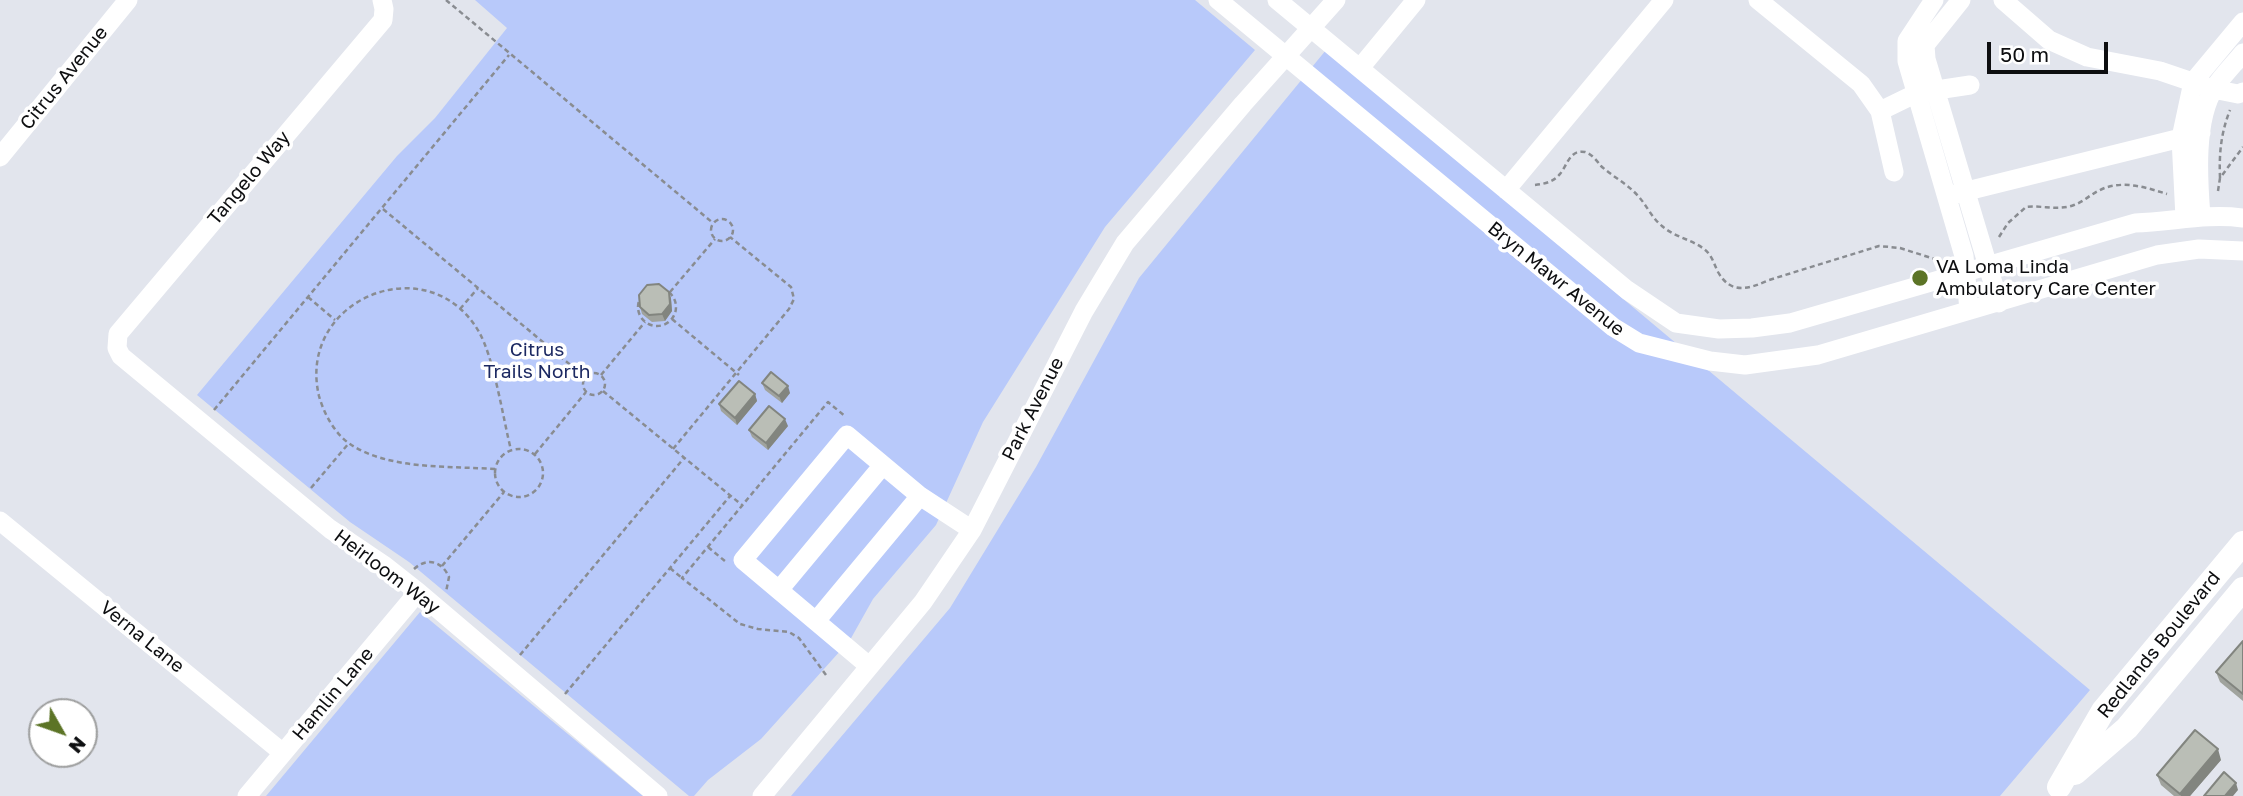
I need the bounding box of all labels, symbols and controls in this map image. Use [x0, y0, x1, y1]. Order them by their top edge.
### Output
street label: Citrus Avenue [15, 22, 113, 134]
scale bar [1991, 28, 2112, 72]
text: 50 m [2000, 41, 2049, 67]
street label: Tangelo Way [203, 126, 295, 230]
street label: Bryn Mawr Avenue [1483, 217, 1629, 341]
place label: VA Loma Linda Ambulatory Care Center [1936, 256, 2156, 300]
marker: VA Loma Linda Ambulatory Care Center [1910, 268, 1930, 288]
park label: Citrus Trails North [484, 339, 590, 383]
street label: Park Avenue [997, 354, 1069, 464]
street label: Heirloom Way [330, 525, 444, 619]
street label: Redlands Boulevard [2093, 567, 2225, 723]
street label: Verna Lane [95, 596, 189, 678]
street label: Hamlin Lane [288, 643, 378, 745]
north arrow [28, 698, 98, 768]
text: N [64, 733, 91, 758]

